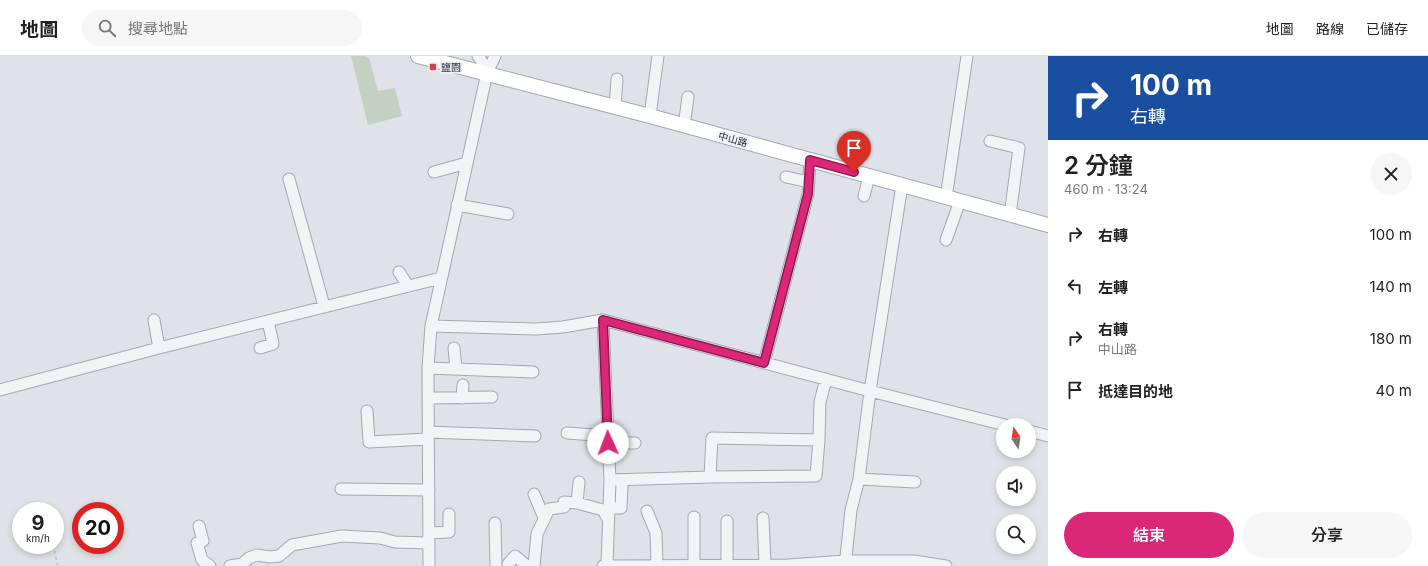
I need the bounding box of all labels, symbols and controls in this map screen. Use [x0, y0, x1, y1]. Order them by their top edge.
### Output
search box [82, 10, 362, 46]
icon: search [96, 17, 118, 39]
text: 地圖 [20, 18, 58, 41]
text: 搜尋地點 [128, 19, 188, 38]
text: 地圖 [1266, 20, 1294, 37]
text: 路線 [1316, 20, 1344, 37]
text: 已儲存 [1366, 20, 1408, 37]
place label: 鹽園 [441, 61, 461, 73]
marker: 鹽園 [428, 62, 438, 72]
text: 100 m [1130, 68, 1212, 102]
icon: right [1064, 72, 1116, 124]
text: 右轉 [1130, 106, 1166, 127]
street label: 中山路 [717, 129, 749, 149]
pin [837, 131, 871, 172]
icon: arrive [843, 137, 865, 159]
text: 2 分鐘 [1064, 151, 1133, 180]
button: close [1370, 153, 1412, 195]
text: 460 m · 13:24 [1064, 181, 1148, 197]
icon: right [1064, 223, 1086, 245]
text: 100 m [1370, 225, 1412, 244]
text: 右轉 [1098, 226, 1128, 245]
icon: left [1064, 275, 1086, 297]
text: 140 m [1369, 277, 1412, 296]
text: 左轉 [1098, 278, 1128, 297]
text: 右轉 [1098, 320, 1128, 339]
icon: right [1064, 327, 1086, 349]
text: 180 m [1370, 329, 1412, 348]
text: 中山路 [1098, 341, 1137, 357]
icon: arrive [1064, 379, 1086, 401]
text: 40 m [1375, 381, 1412, 400]
text: 抵達目的地 [1098, 382, 1173, 401]
north arrow [996, 418, 1036, 458]
map controls [996, 418, 1036, 554]
position arrow [587, 422, 629, 464]
button: sound [996, 466, 1036, 506]
speed limit sign: 20 [72, 502, 124, 554]
text: 9 [31, 511, 44, 535]
button: 結束 [1064, 512, 1234, 558]
button: 分享 [1242, 512, 1412, 558]
button: search [996, 514, 1036, 554]
text: km/h [26, 532, 50, 544]

